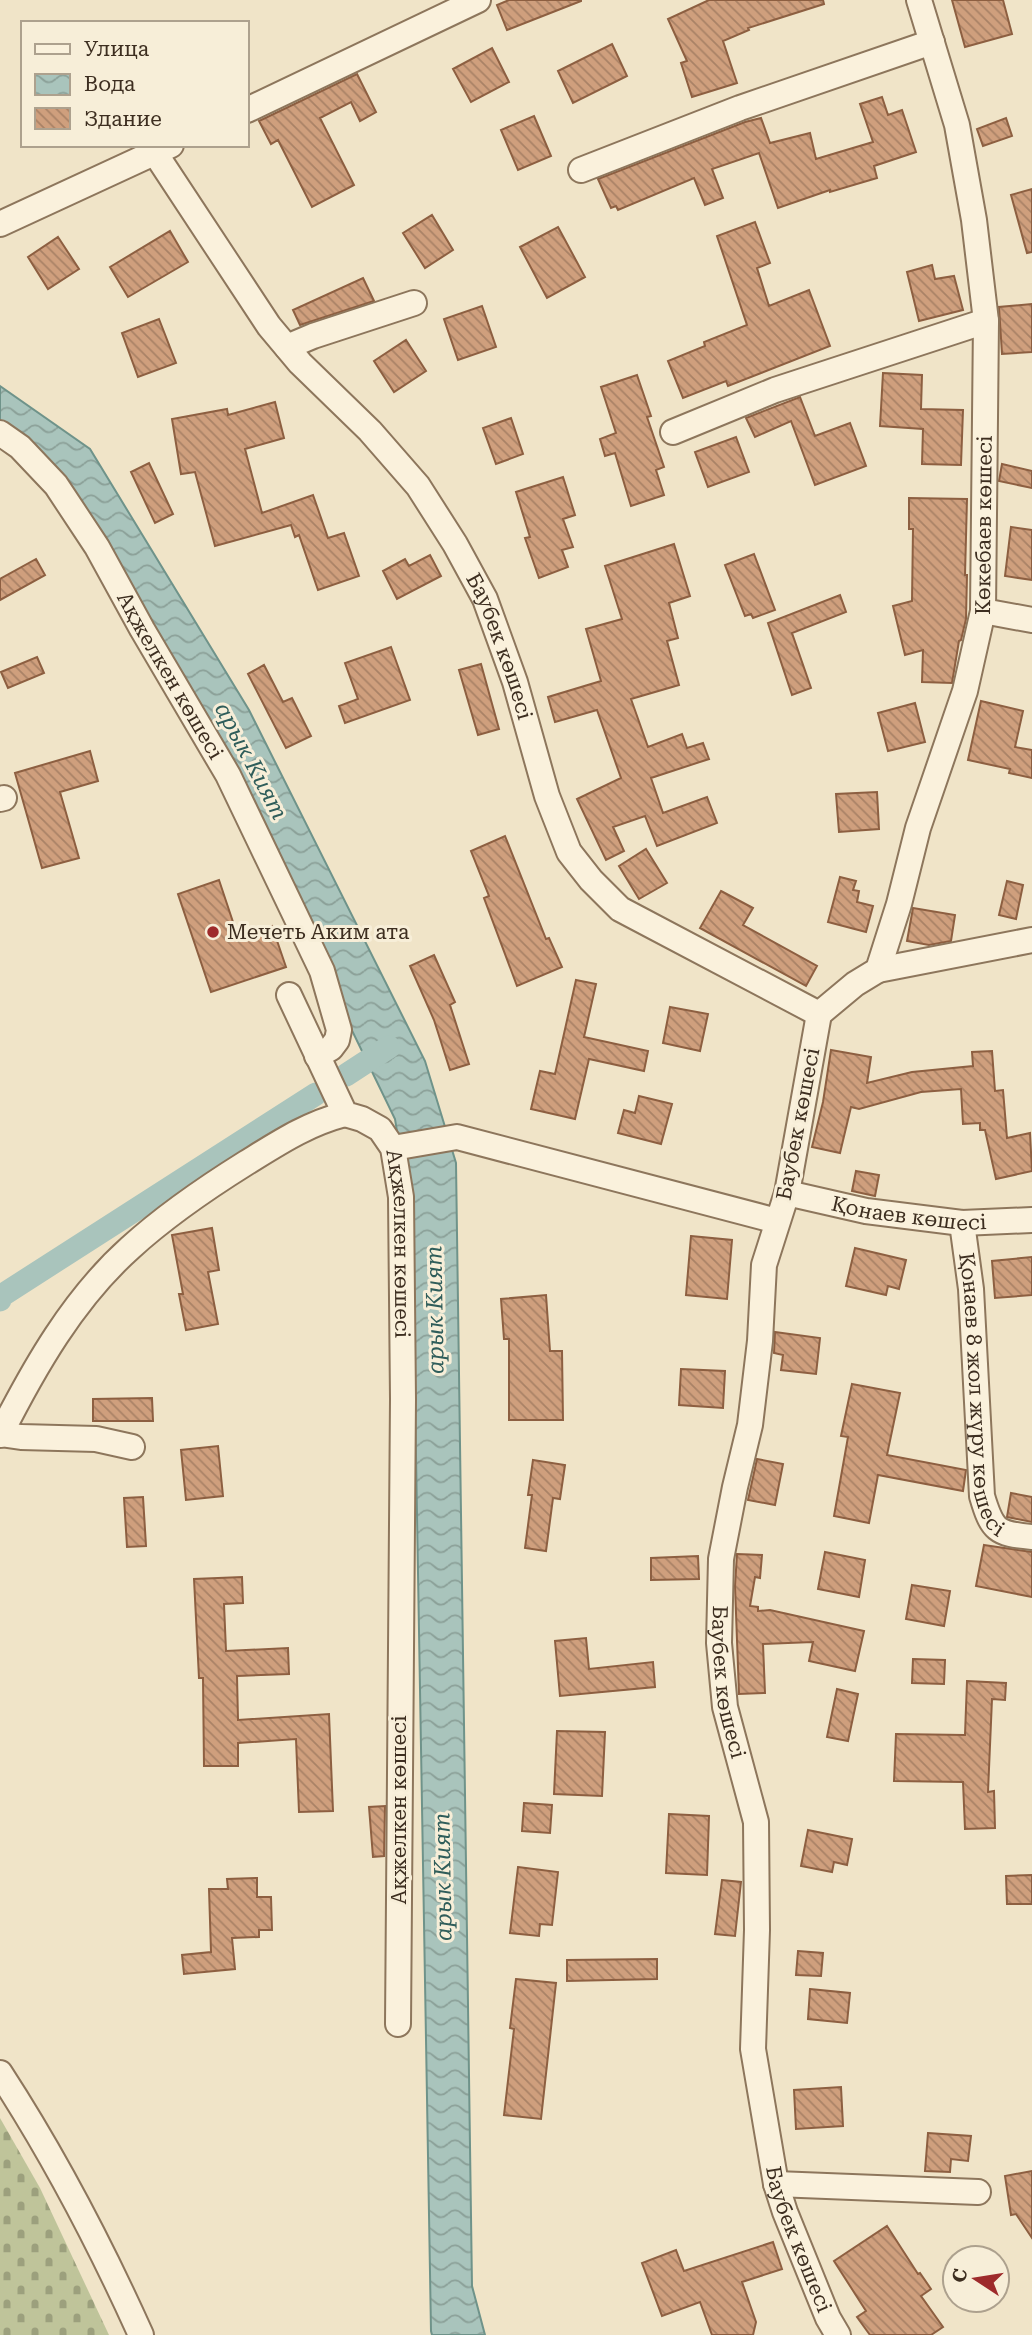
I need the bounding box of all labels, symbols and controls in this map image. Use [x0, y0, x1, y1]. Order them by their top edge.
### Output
legend [21, 21, 248, 147]
text: Улица [84, 37, 150, 61]
text: Вода [84, 72, 136, 96]
text: Здание [84, 107, 162, 131]
street label: Көкебаев көшесі [971, 435, 997, 615]
street label: Баубек көшесі [461, 569, 537, 723]
street label: Ақжелкен көшесі [112, 588, 228, 764]
water label: арык Кият [209, 698, 293, 824]
place label: Мечеть Аким ата [227, 920, 410, 944]
marker: Мечеть Аким ата [205, 924, 221, 940]
street label: Баубек көшесі [771, 1046, 825, 1202]
street label: Ақжелкен көшесі [381, 1148, 414, 1339]
street label: Қонаев көшесі [829, 1191, 987, 1235]
water label: арык Кият [420, 1246, 450, 1374]
street label: Қонаев 8 жол жүру көшесі [954, 1251, 1009, 1542]
street label: Баубек көшесі [707, 1605, 750, 1761]
street label: Ақжелкен көшесі [387, 1715, 411, 1905]
water label: арык Кият [428, 1813, 458, 1941]
street label: Баубек көшесі [761, 2164, 837, 2316]
north arrow [941, 2244, 1011, 2314]
text: С [947, 2267, 972, 2284]

